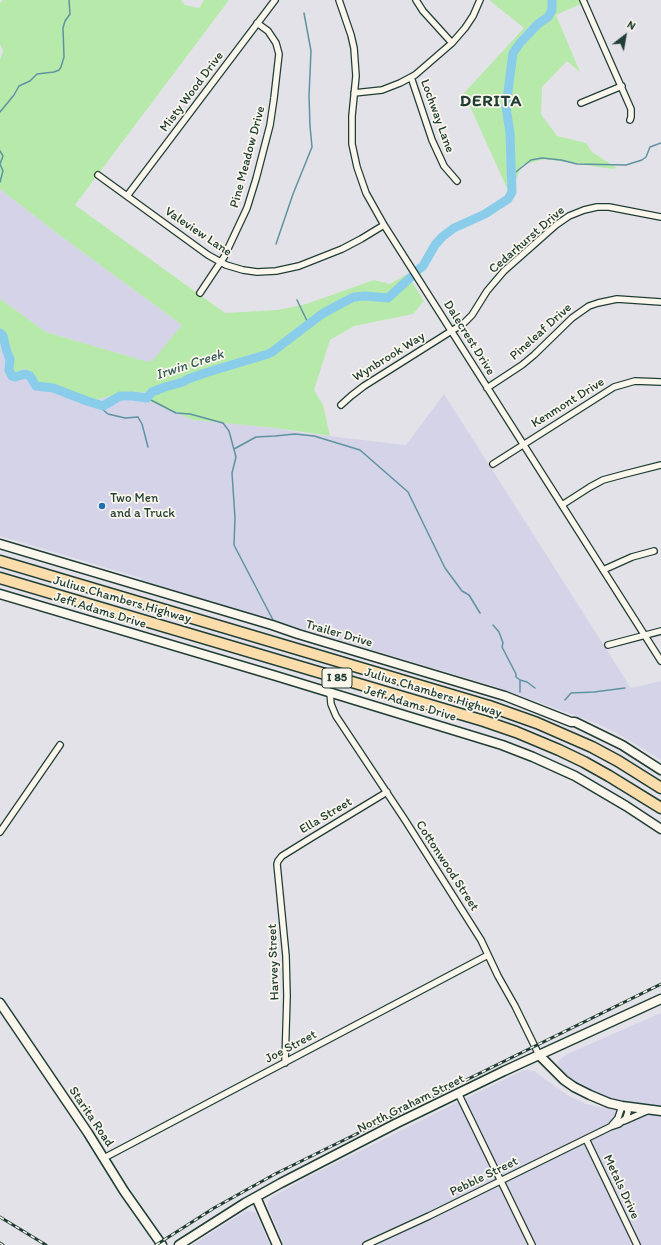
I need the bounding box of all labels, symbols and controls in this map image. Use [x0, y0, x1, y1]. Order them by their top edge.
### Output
north arrow [605, 16, 645, 56]
text: N [625, 18, 638, 33]
street label: Misty Wood Drive [157, 49, 227, 135]
street label: Lochway Lane [416, 77, 458, 155]
district label: DERITA [460, 92, 522, 112]
street label: Pine Meadow Drive [227, 104, 269, 210]
street label: Cedarhurst Drive [486, 203, 568, 277]
street label: Valeview Lane [161, 204, 235, 260]
street label: Dalecrest Drive [440, 298, 498, 378]
street label: Pineleaf Drive [507, 300, 575, 364]
street label: Wynbrook Way [350, 329, 428, 385]
water label: Irwin Creek [154, 346, 226, 384]
street label: Kenmont Drive [529, 374, 607, 432]
place label: Two Men and a Truck [110, 491, 175, 522]
marker: Two Men and a Truck [97, 501, 107, 511]
street label: Julius Chambers Highway [51, 573, 193, 627]
street label: Jeff Adams Drive [52, 590, 148, 632]
street label: Trailer Drive [304, 617, 374, 651]
street label: Julius Chambers Highway [362, 665, 504, 721]
road number: I 85 [322, 668, 352, 688]
street label: Jeff Adams Drive [362, 683, 458, 725]
street label: Ella Street [297, 794, 355, 838]
street label: Cottonwood Street [412, 818, 482, 914]
street label: Harvey Street [265, 923, 283, 1001]
street label: Joe Street [263, 1027, 319, 1067]
street label: North Graham Street [355, 1071, 467, 1137]
street label: Starita Road [65, 1084, 117, 1150]
street label: Metals Drive [599, 1152, 643, 1222]
street label: Pebble Street [447, 1154, 521, 1200]

